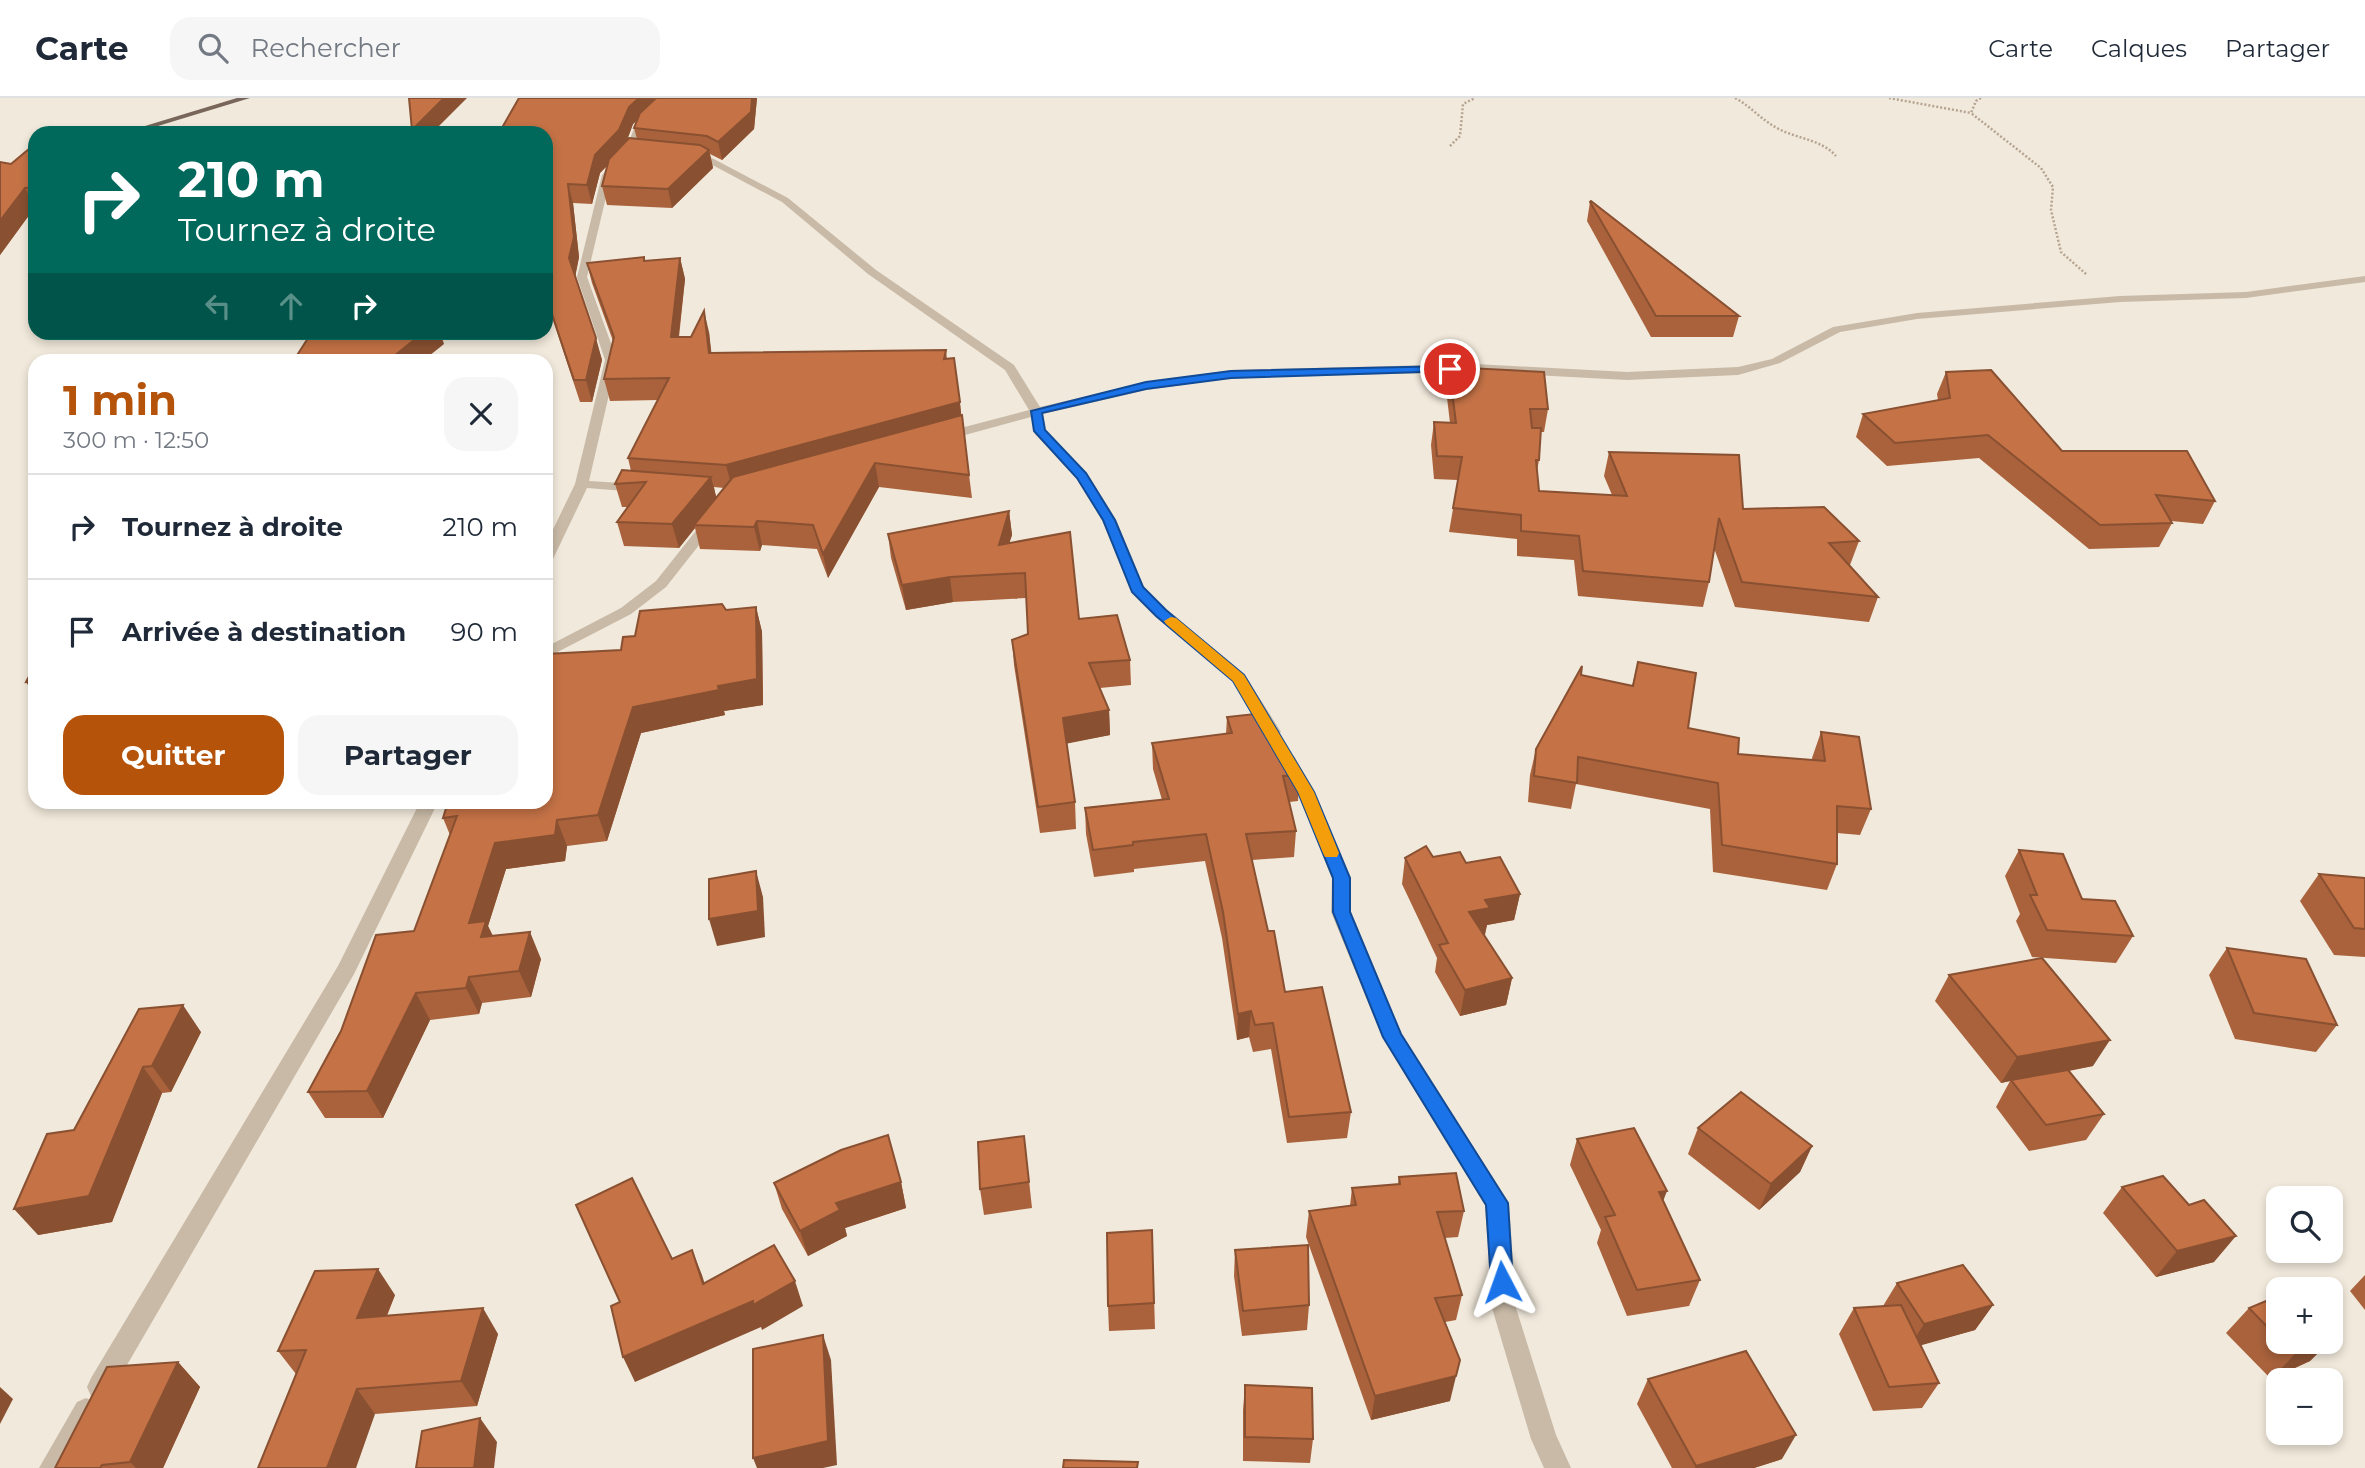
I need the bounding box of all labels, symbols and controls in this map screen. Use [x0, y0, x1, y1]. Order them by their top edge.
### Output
search box [170, 17, 660, 80]
text: Carte [35, 28, 128, 68]
icon: search [194, 29, 232, 67]
text: Rechercher [250, 32, 401, 64]
text: Carte [1988, 34, 2053, 63]
text: Calques [2091, 34, 2187, 63]
text: Partager [2225, 34, 2330, 63]
text: 210 m [178, 150, 325, 209]
icon: right [63, 154, 154, 245]
text: Tournez à droite [178, 210, 436, 249]
icon: left [199, 287, 237, 325]
icon: ahead [272, 287, 310, 325]
icon: right [345, 287, 383, 325]
pin [1420, 339, 1480, 399]
icon: arrive [1431, 350, 1469, 388]
text: 1 min [63, 374, 177, 426]
button: close [444, 377, 518, 451]
text: 300 m · 12:50 [63, 426, 209, 454]
icon: right [63, 508, 101, 546]
text: Tournez à droite [122, 511, 343, 543]
text: 210 m [442, 511, 518, 543]
icon: arrive [63, 613, 101, 651]
text: Arrivée à destination [122, 616, 406, 648]
text: 90 m [451, 616, 518, 648]
button: Quitter [63, 715, 284, 795]
button: Partager [298, 715, 518, 795]
map controls [2266, 1186, 2343, 1445]
button: search [2266, 1186, 2343, 1263]
position arrow [1465, 1245, 1539, 1319]
button: + [2266, 1277, 2343, 1354]
button: − [2266, 1368, 2343, 1445]

